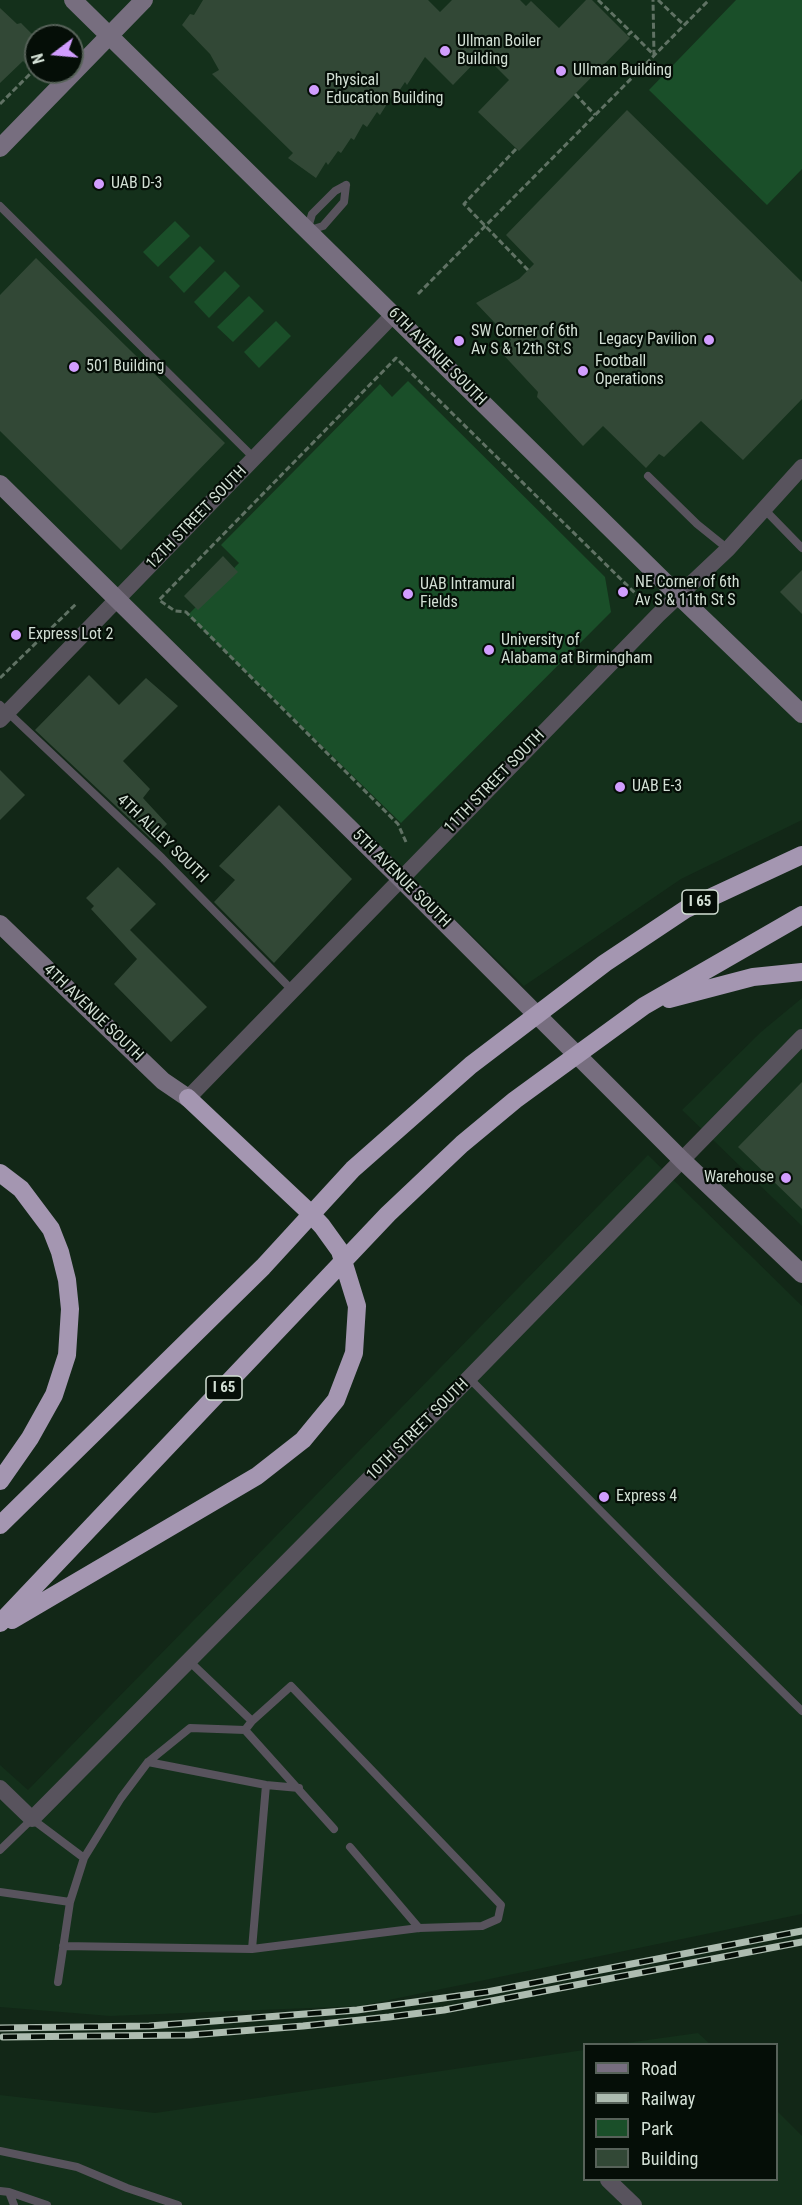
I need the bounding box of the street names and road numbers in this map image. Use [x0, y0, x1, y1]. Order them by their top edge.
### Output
street label: 6TH AVENUE SOUTH [384, 304, 490, 410]
street label: 12TH STREET SOUTH [143, 462, 251, 574]
street label: 11TH STREET SOUTH [441, 726, 549, 838]
street label: 4TH ALLEY SOUTH [112, 791, 212, 887]
street label: 5TH AVENUE SOUTH [348, 826, 454, 932]
road number: I 65 [682, 890, 718, 914]
street label: 4TH AVENUE SOUTH [39, 961, 147, 1065]
street label: 10TH STREET SOUTH [363, 1375, 473, 1485]
road number: I 65 [206, 1376, 242, 1400]

